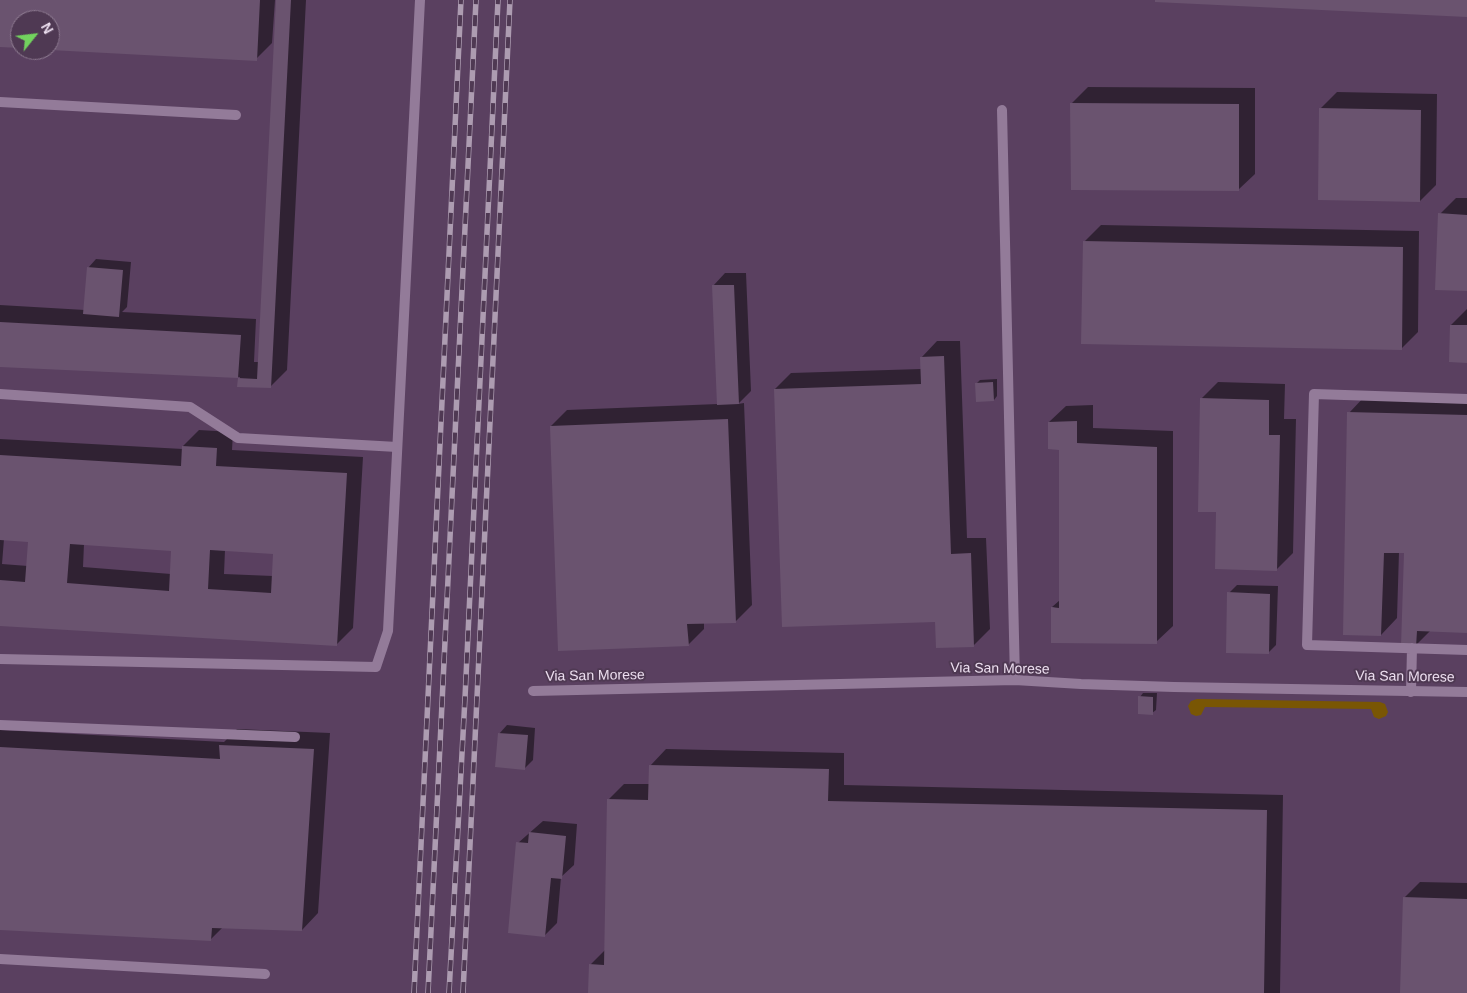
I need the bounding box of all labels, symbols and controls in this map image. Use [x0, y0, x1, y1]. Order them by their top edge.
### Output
north arrow [10, 10, 60, 60]
text: N [38, 20, 57, 37]
street label: Via San Morese [950, 660, 1050, 678]
street label: Via San Morese [545, 667, 645, 685]
street label: Via San Morese [1355, 668, 1455, 686]

